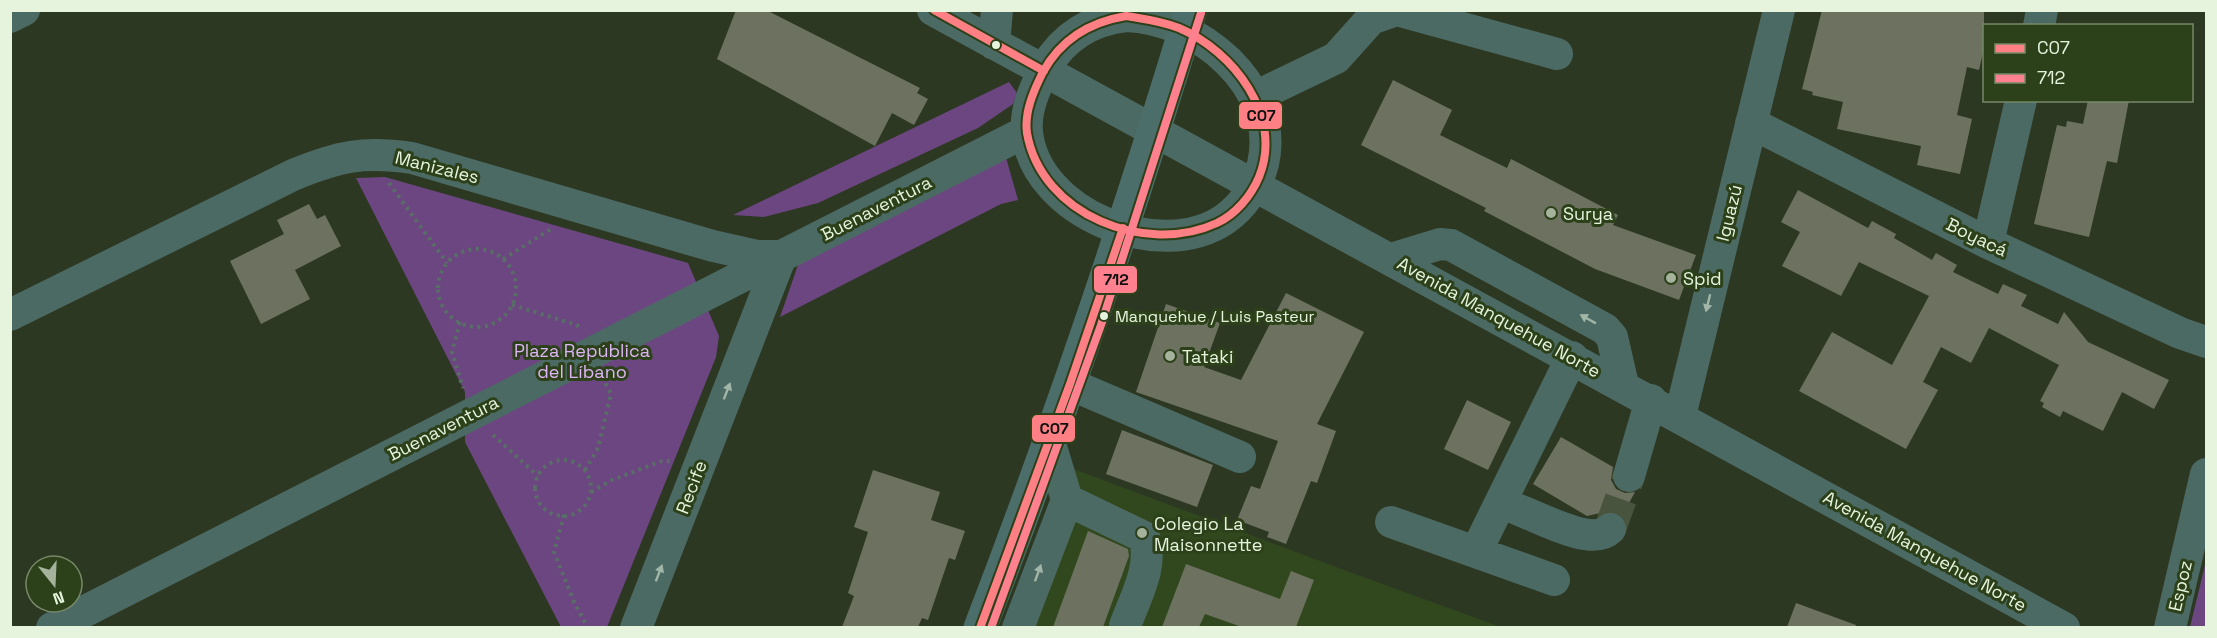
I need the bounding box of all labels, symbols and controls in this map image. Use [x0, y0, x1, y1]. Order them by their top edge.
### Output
legend [1983, 24, 2193, 102]
text: C07 [2037, 36, 2070, 59]
unlabelled marker [990, 39, 1002, 51]
text: 712 [2037, 66, 2065, 89]
line badge: C07 [1238, 101, 1283, 130]
text: C07 [1246, 105, 1276, 126]
street label: Manizales [393, 145, 481, 189]
street label: Buenaventura [817, 170, 935, 246]
street label: Iguazú [1711, 182, 1747, 244]
place label: Surya [1563, 202, 1613, 225]
marker: Surya [1544, 206, 1558, 220]
street label: Boyacá [1943, 212, 2011, 262]
street label: Avenida Manquehue Norte [1393, 251, 1605, 383]
line badge: 712 [1093, 265, 1138, 294]
place label: Spid [1683, 267, 1722, 290]
text: 712 [1103, 269, 1129, 290]
marker: Spid [1664, 271, 1678, 285]
one-way arrow [1702, 293, 1712, 312]
place label: Manquehue / Luis Pasteur [1115, 306, 1315, 327]
marker: Manquehue / Luis Pasteur [1098, 310, 1110, 322]
one-way arrow [1579, 315, 1596, 325]
park label: Plaza República del Líbano [514, 339, 650, 383]
place label: Tataki [1182, 345, 1233, 368]
marker: Tataki [1163, 349, 1177, 363]
one-way arrow [723, 382, 733, 400]
street label: Buenaventura [384, 390, 502, 466]
line badge: C07 [1031, 414, 1076, 443]
text: C07 [1039, 418, 1069, 439]
street label: Recife [670, 457, 712, 517]
street label: Avenida Manquehue Norte [1819, 485, 2031, 617]
place label: Colegio La Maisonnette [1154, 512, 1262, 556]
marker: Colegio La Maisonnette [1135, 526, 1149, 540]
north arrow [24, 554, 84, 614]
street label: Espoz [2163, 558, 2197, 614]
one-way arrow [1034, 563, 1044, 581]
one-way arrow [654, 564, 664, 582]
text: N [50, 586, 67, 609]

